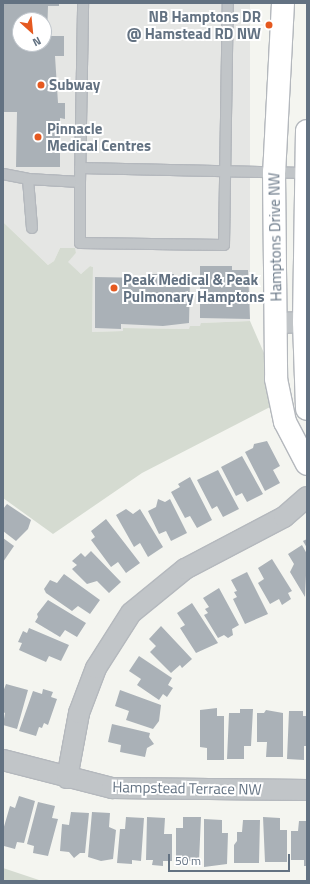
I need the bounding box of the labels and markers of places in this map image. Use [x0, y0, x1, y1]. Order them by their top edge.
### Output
place label: NB Hamptons DR @ Hamstead RD NW [127, 7, 261, 42]
marker: NB Hamptons DR @ Hamstead RD NW [264, 20, 274, 30]
place label: Subway [49, 76, 100, 94]
marker: Subway [36, 80, 46, 90]
place label: Pinnacle Medical Centres [47, 119, 151, 154]
marker: Pinnacle Medical Centres [32, 131, 44, 143]
place label: Peak Medical & Peak Pulmonary Hamptons [123, 270, 264, 305]
marker: Peak Medical & Peak Pulmonary Hamptons [108, 282, 120, 294]

